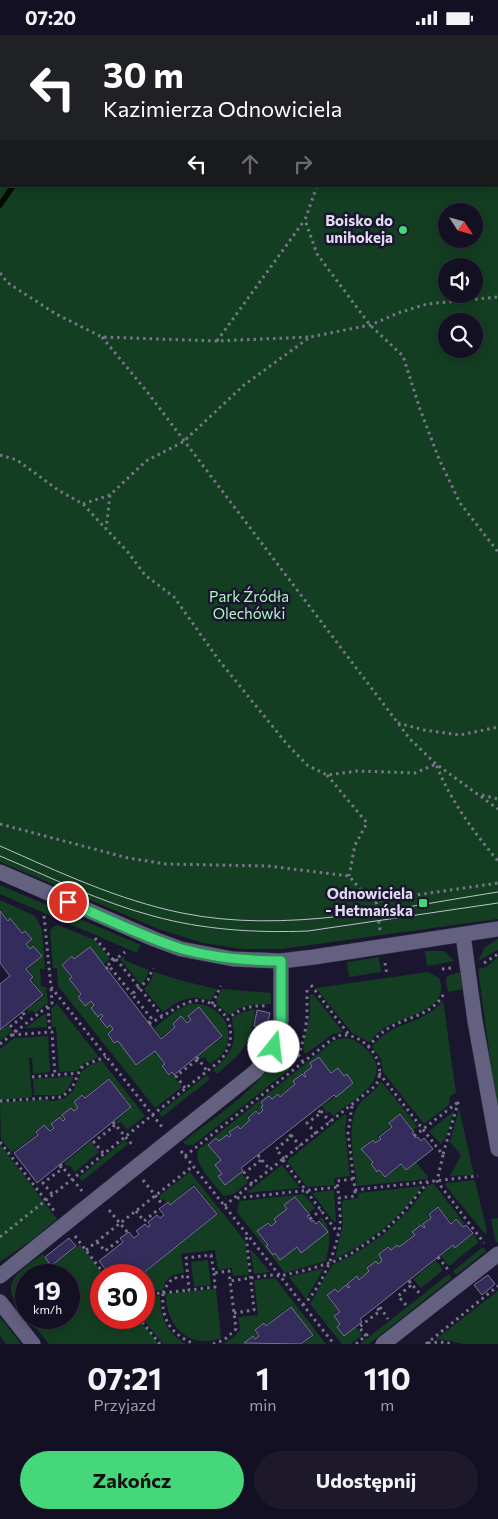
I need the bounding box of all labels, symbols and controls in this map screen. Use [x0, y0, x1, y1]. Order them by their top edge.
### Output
text: 07:20 [25, 6, 76, 29]
text: 30 m [103, 52, 184, 95]
icon: left [20, 55, 85, 120]
text: Kazimierza Odnowiciela [103, 95, 342, 122]
icon: left [183, 150, 211, 178]
icon: ahead [236, 150, 264, 178]
icon: right [289, 150, 317, 178]
north arrow [438, 203, 482, 247]
map controls [438, 203, 483, 358]
place label: Boisko do unihokeja [325, 211, 393, 246]
marker: Boisko do unihokeja [397, 224, 409, 236]
button: sound [438, 258, 483, 303]
button: search [438, 313, 483, 358]
park label: Park Źródła Olechówki [209, 586, 289, 622]
pin [47, 881, 89, 923]
place label: Odnowiciela - Hetmańska [325, 884, 413, 919]
icon: arrive [54, 888, 82, 916]
marker: Odnowiciela - Hetmańska [417, 897, 429, 909]
position arrow [247, 1020, 299, 1072]
speed limit sign: 30 [90, 1264, 155, 1329]
text: 19 [34, 1275, 61, 1305]
text: km/h [33, 1302, 62, 1316]
text: 07:21 [87, 1359, 162, 1396]
text: 1 [256, 1359, 270, 1396]
text: 110 [364, 1359, 411, 1396]
text: Przyjazd [93, 1395, 156, 1414]
text: min [249, 1395, 276, 1414]
text: m [380, 1395, 394, 1414]
button: Zakończ [20, 1451, 244, 1509]
button: Udostępnij [254, 1451, 478, 1509]

